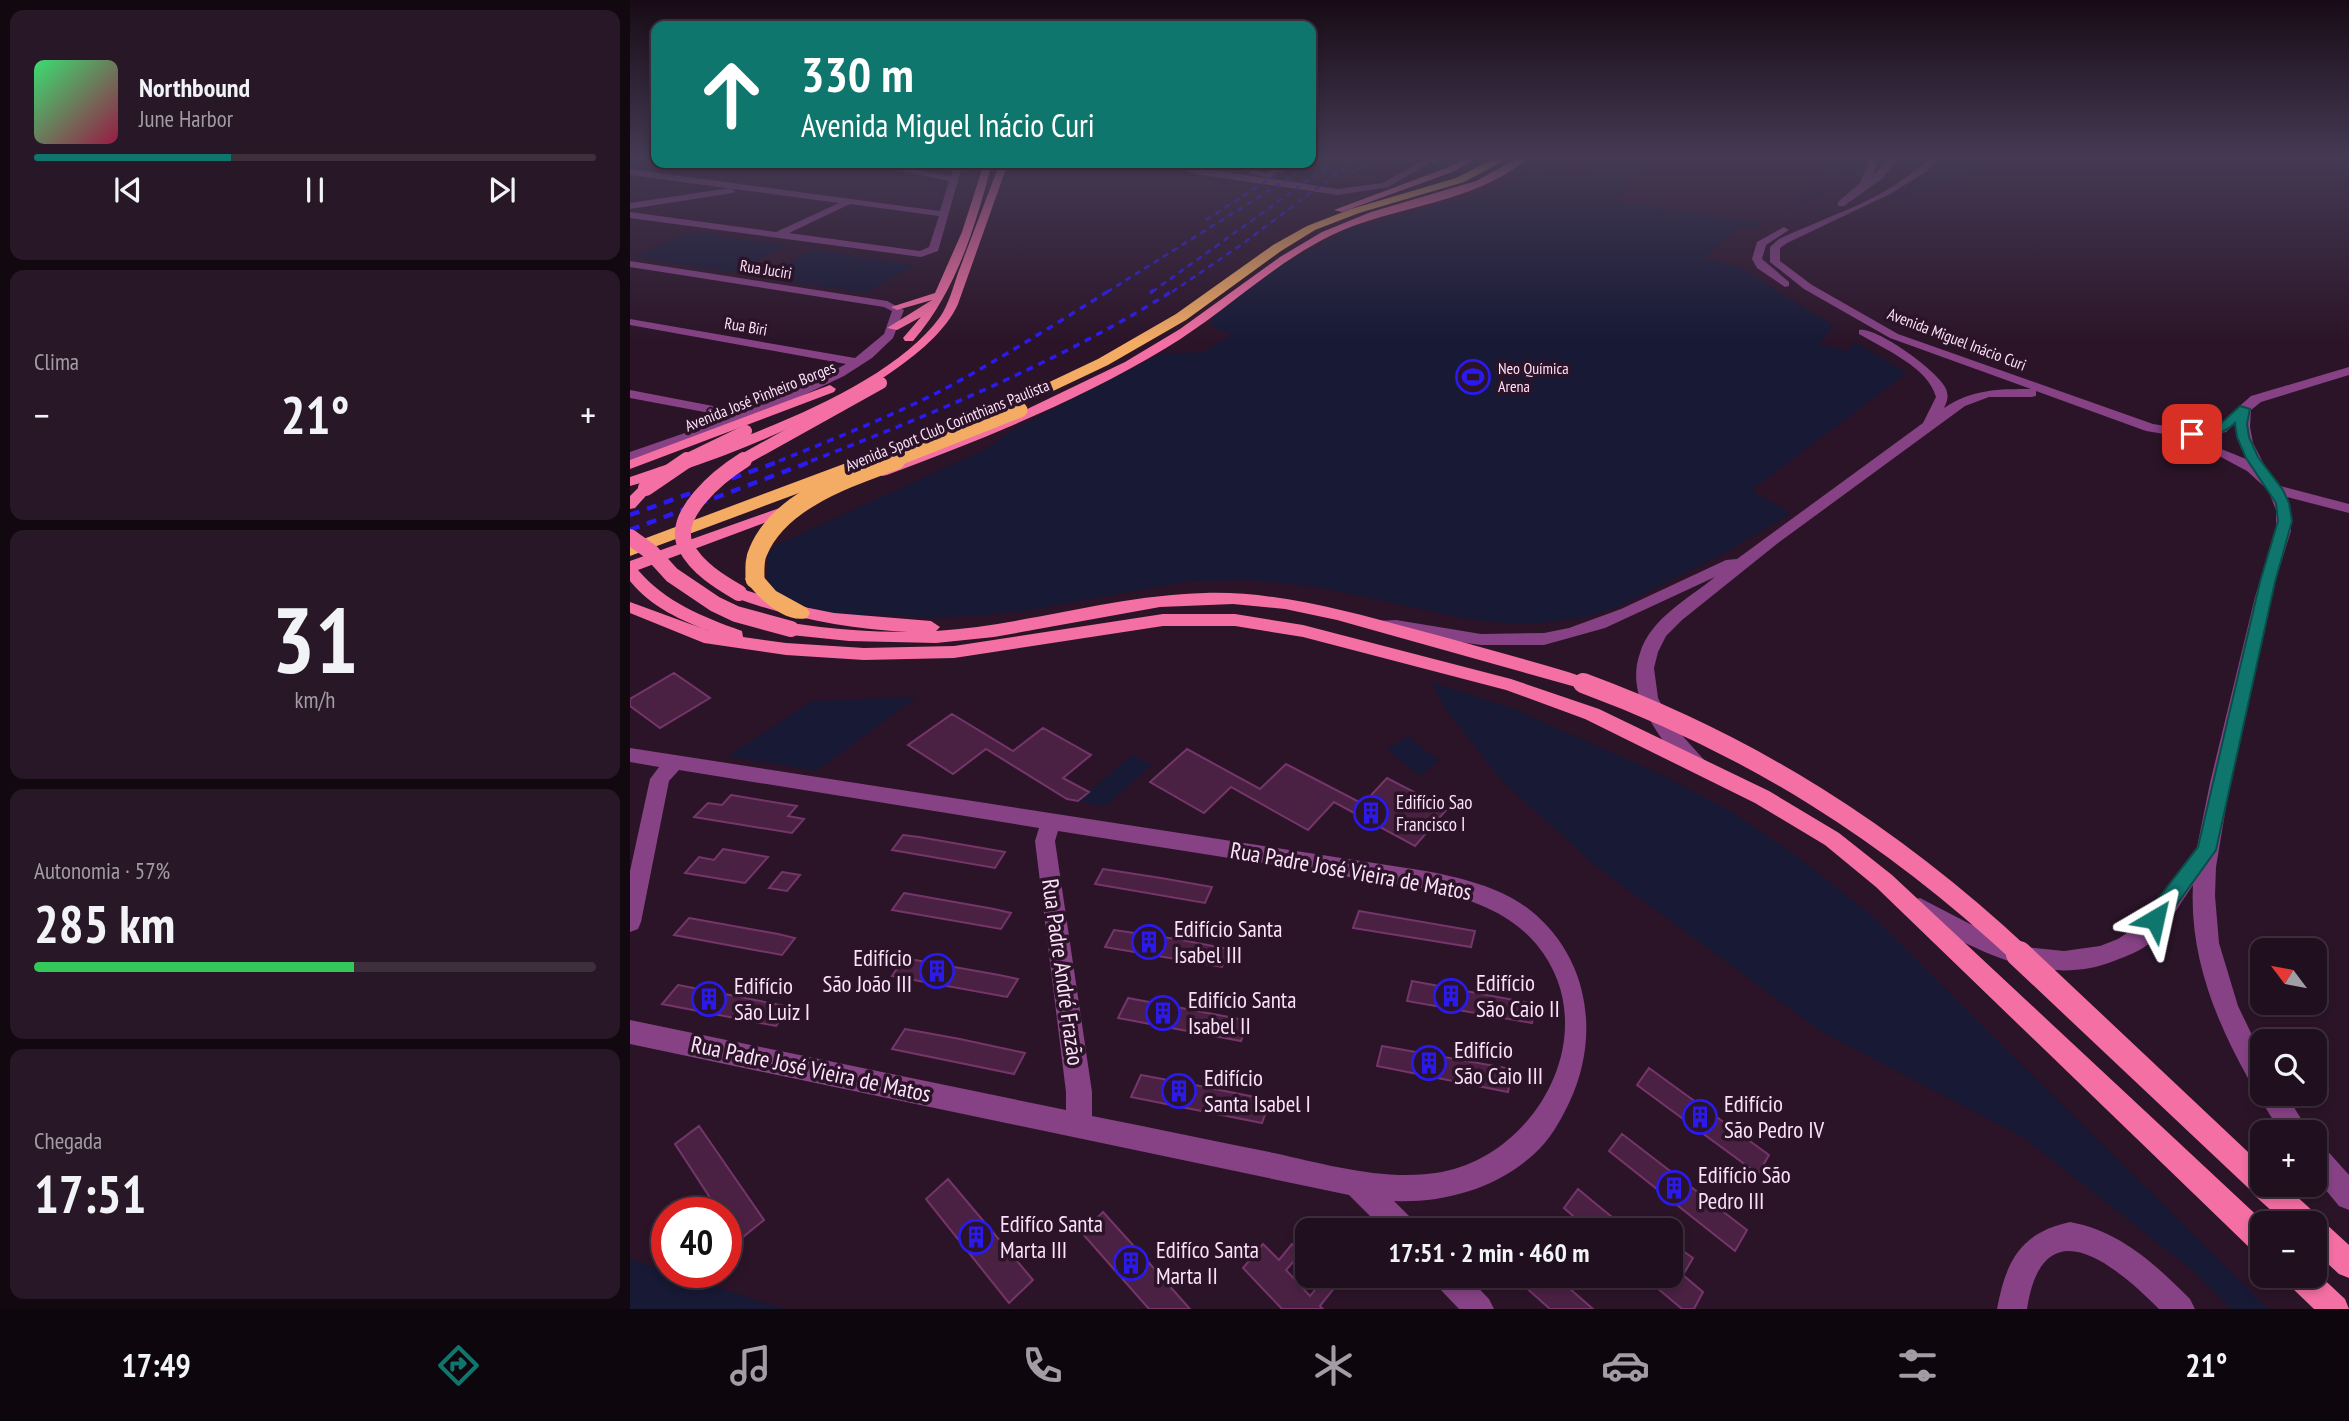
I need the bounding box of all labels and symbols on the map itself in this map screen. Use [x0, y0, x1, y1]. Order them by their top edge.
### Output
street label: Rua Juciri [739, 255, 793, 283]
street label: Avenida Miguel Inácio Curi [1885, 303, 2029, 375]
street label: Rua Biri [723, 312, 769, 340]
street label: Avenida José Pinheiro Borges [682, 357, 838, 435]
sports icon: Neo Química Arena [1454, 358, 1492, 396]
place label: Neo Química Arena [1498, 358, 1569, 396]
street label: Avenida Sport Club Corinthians Paulista [842, 375, 1052, 475]
pin [2162, 404, 2222, 464]
place label: Edifício Sao Francisco I [1396, 790, 1473, 836]
building icon: Edifício Sao Francisco I [1352, 794, 1390, 832]
street label: Rua Padre José Vieira de Matos [1228, 835, 1474, 906]
street label: Rua Padre André Frazão [1036, 877, 1091, 1067]
position arrow [2118, 882, 2192, 956]
place label: Edifício Santa Isabel III [1174, 914, 1282, 969]
building icon: Edifício Santa Isabel III [1130, 923, 1168, 961]
north arrow [2250, 938, 2328, 1015]
place label: Edifício São João III [823, 943, 912, 998]
building icon: Edifício São João III [918, 952, 956, 990]
place label: Edifício São Caio II [1476, 968, 1560, 1023]
place label: Edifício São Luiz I [734, 971, 810, 1026]
building icon: Edifício São Caio II [1432, 977, 1470, 1015]
building icon: Edifício São Luiz I [690, 980, 728, 1018]
place label: Edifício Santa Isabel II [1188, 985, 1296, 1040]
building icon: Edifício Santa Isabel II [1144, 994, 1182, 1032]
street label: Rua Padre José Vieira de Matos [689, 1029, 934, 1108]
place label: Edifício São Caio III [1454, 1035, 1543, 1090]
building icon: Edifício São Caio III [1410, 1044, 1448, 1082]
place label: Edifício Santa Isabel I [1204, 1063, 1311, 1118]
building icon: Edifício Santa Isabel I [1160, 1072, 1198, 1110]
place label: Edifício São Pedro IV [1724, 1089, 1824, 1144]
building icon: Edifício São Pedro IV [1681, 1098, 1719, 1136]
place label: Edifício São Pedro III [1698, 1160, 1791, 1215]
building icon: Edifício São Pedro III [1655, 1169, 1693, 1207]
speed limit sign: 40 [651, 1197, 742, 1288]
place label: Edifíco Santa Marta III [1000, 1209, 1103, 1264]
building icon: Edifíco Santa Marta III [957, 1218, 995, 1256]
place label: Edifíco Santa Marta II [1156, 1235, 1259, 1290]
building icon: Edifíco Santa Marta II [1112, 1244, 1150, 1282]

